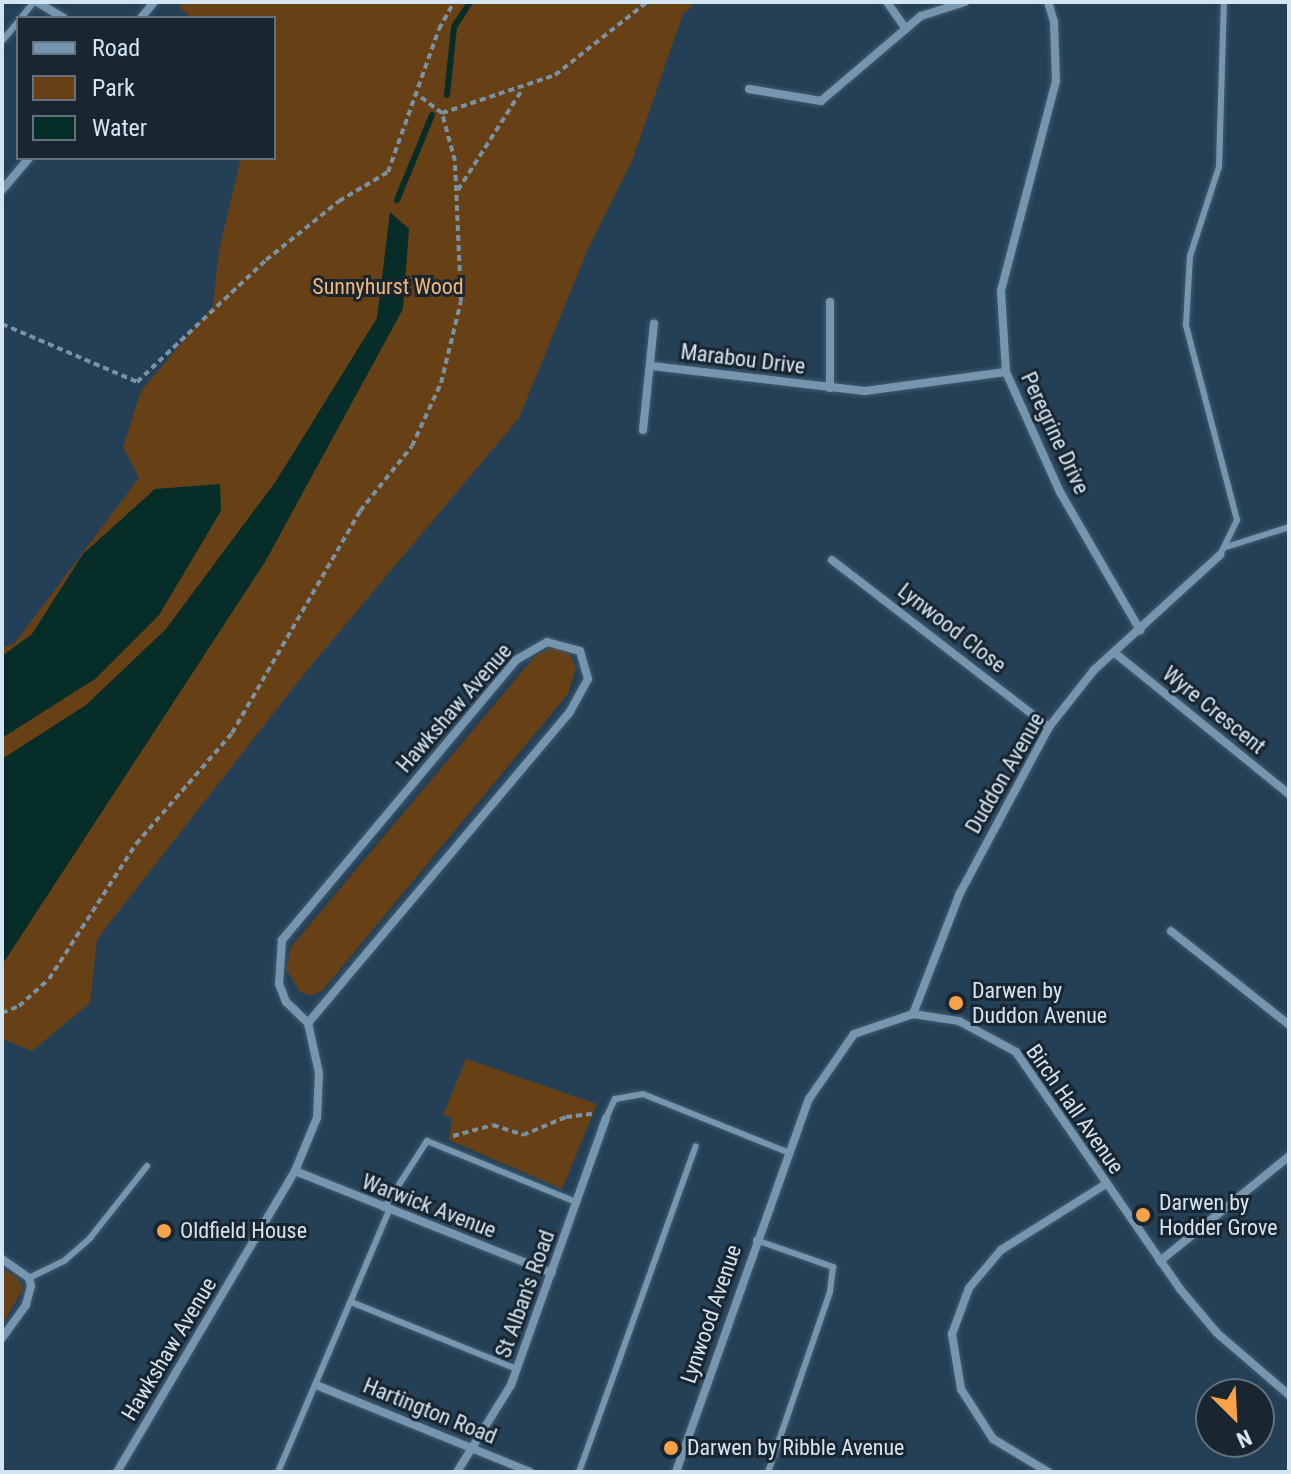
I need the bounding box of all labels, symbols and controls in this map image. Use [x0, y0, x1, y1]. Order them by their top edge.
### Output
legend [16, 16, 276, 160]
text: Road [92, 34, 140, 62]
text: Park [92, 74, 135, 102]
text: Water [92, 114, 147, 142]
park label: Sunnyhurst Wood [312, 274, 464, 300]
street label: Marabou Drive [679, 338, 807, 380]
street label: Peregrine Drive [1015, 368, 1095, 498]
street label: Lynwood Close [893, 578, 1011, 678]
street label: Hawkshaw Avenue [391, 638, 517, 778]
street label: Wyre Crescent [1157, 660, 1271, 760]
street label: Duddon Avenue [960, 708, 1050, 838]
place label: Darwen by Duddon Avenue [972, 977, 1107, 1028]
marker: Darwen by Duddon Avenue [947, 994, 965, 1012]
street label: Birch Hall Avenue [1021, 1039, 1129, 1179]
street label: Warwick Avenue [358, 1168, 500, 1244]
place label: Darwen by Hodder Grove [1159, 1189, 1278, 1240]
marker: Darwen by Hodder Grove [1134, 1206, 1152, 1224]
place label: Oldfield House [180, 1218, 307, 1244]
marker: Oldfield House [155, 1222, 173, 1240]
street label: St Alban's Road [490, 1227, 560, 1361]
street label: Lynwood Avenue [675, 1241, 747, 1387]
street label: Hawkshaw Avenue [116, 1273, 222, 1425]
street label: Hartington Road [359, 1372, 501, 1450]
north arrow [1195, 1378, 1275, 1458]
text: N [1233, 1424, 1255, 1453]
place label: Darwen by Ribble Avenue [687, 1435, 904, 1461]
marker: Darwen by Ribble Avenue [662, 1439, 680, 1457]

